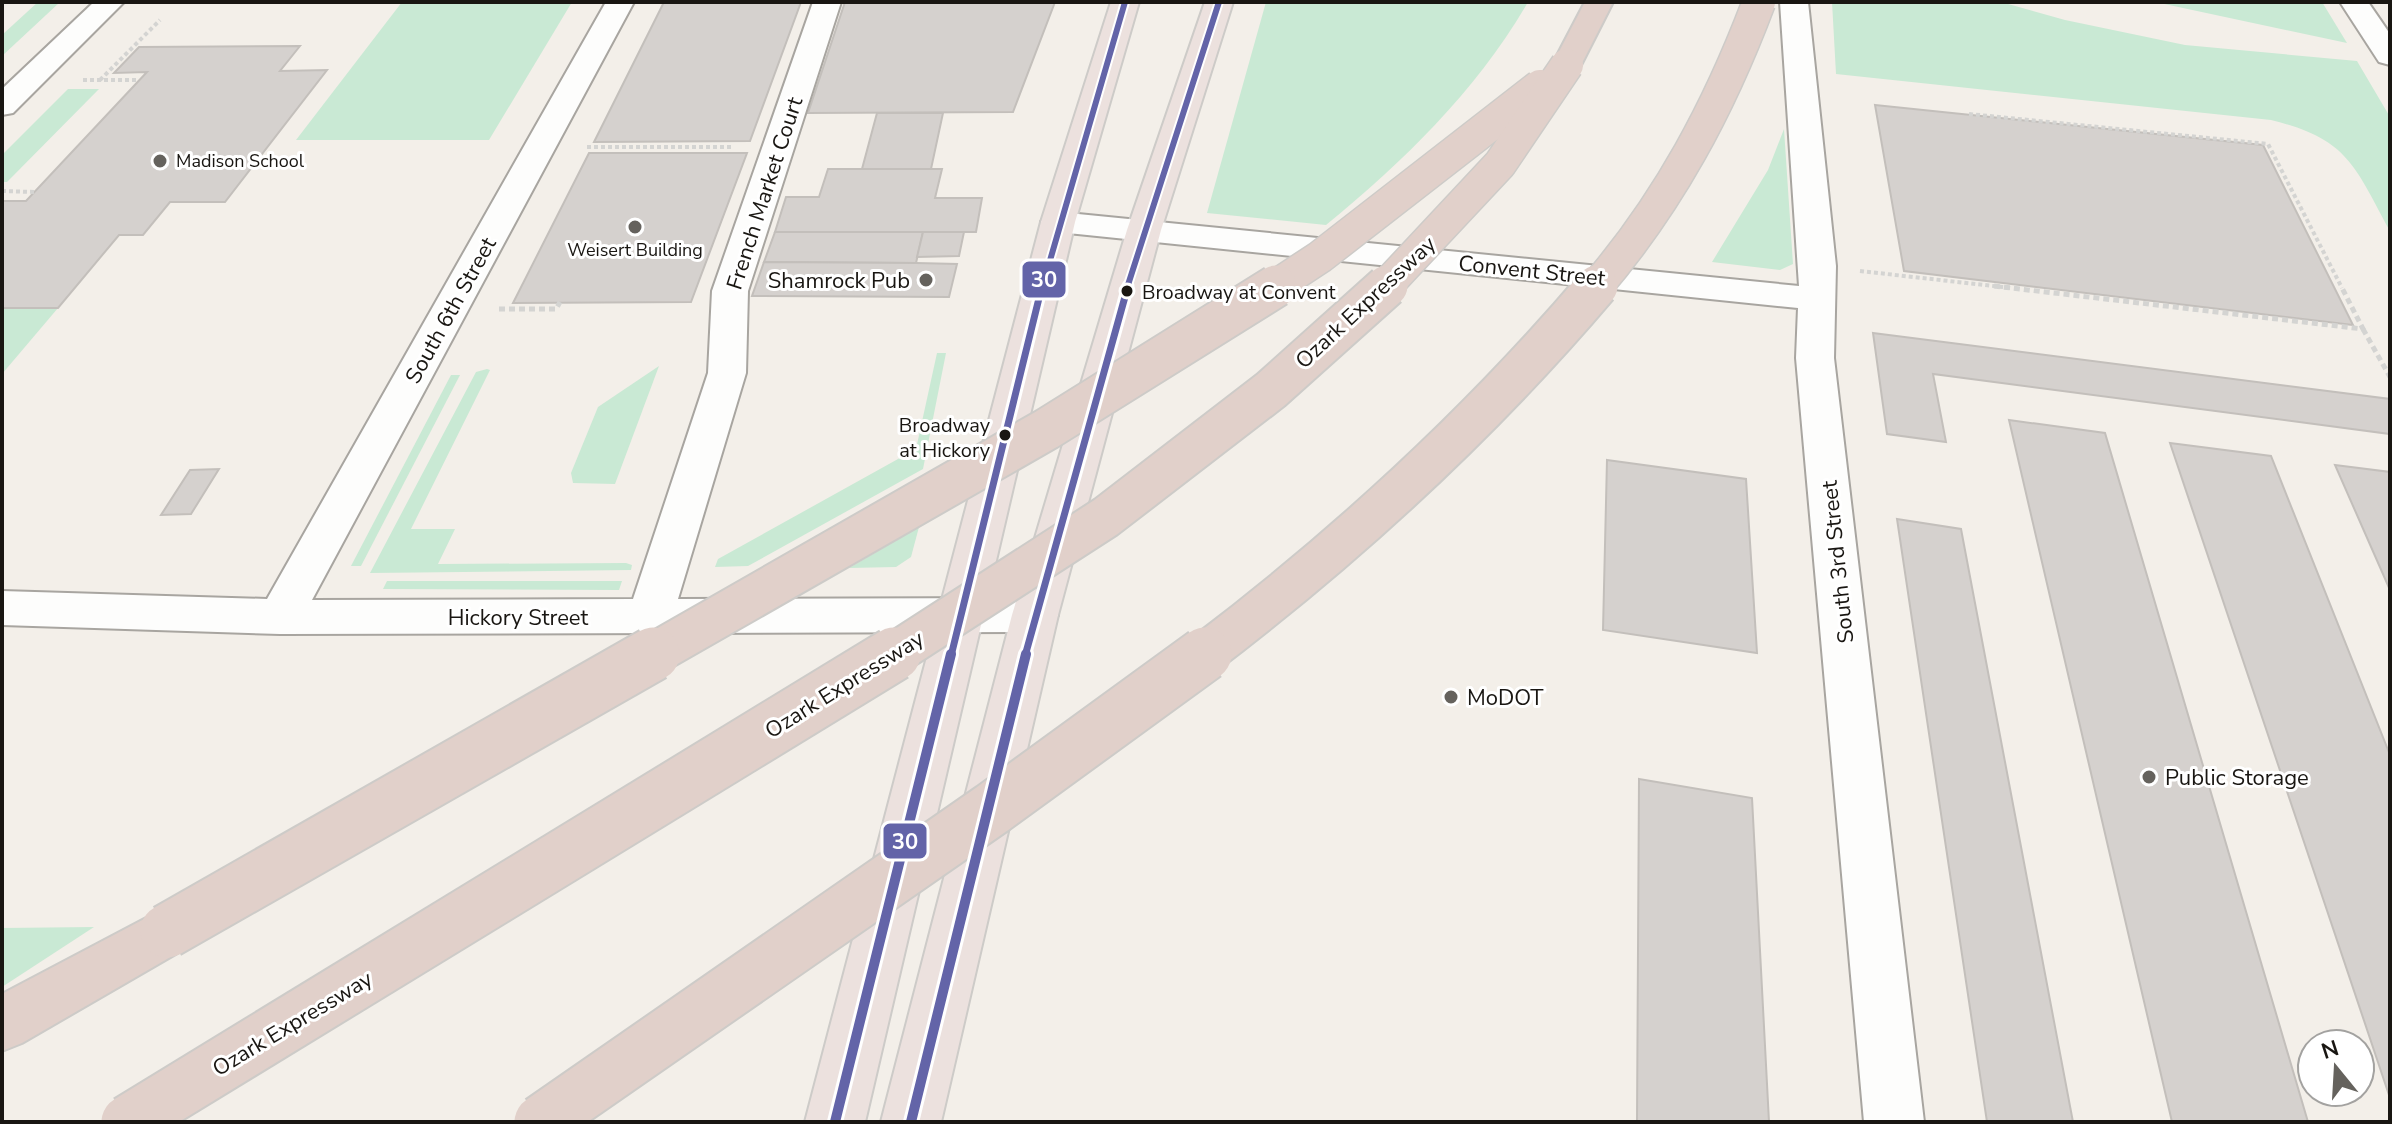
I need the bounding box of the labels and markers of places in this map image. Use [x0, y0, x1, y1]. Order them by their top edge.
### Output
place label: Madison School [176, 149, 305, 173]
marker: Madison School [151, 152, 169, 170]
marker: Weisert Building [626, 218, 644, 236]
place label: Weisert Building [567, 238, 703, 262]
place label: Shamrock Pub [768, 266, 910, 296]
marker: Shamrock Pub [917, 271, 935, 289]
place label: Broadway at Convent [1142, 279, 1337, 306]
marker: Broadway at Convent [1119, 283, 1135, 299]
place label: Broadway at Hickory [899, 412, 991, 464]
marker: Broadway at Hickory [997, 427, 1013, 443]
place label: MoDOT [1467, 683, 1544, 713]
marker: MoDOT [1442, 688, 1460, 706]
place label: Public Storage [2165, 763, 2309, 793]
marker: Public Storage [2140, 768, 2158, 786]

